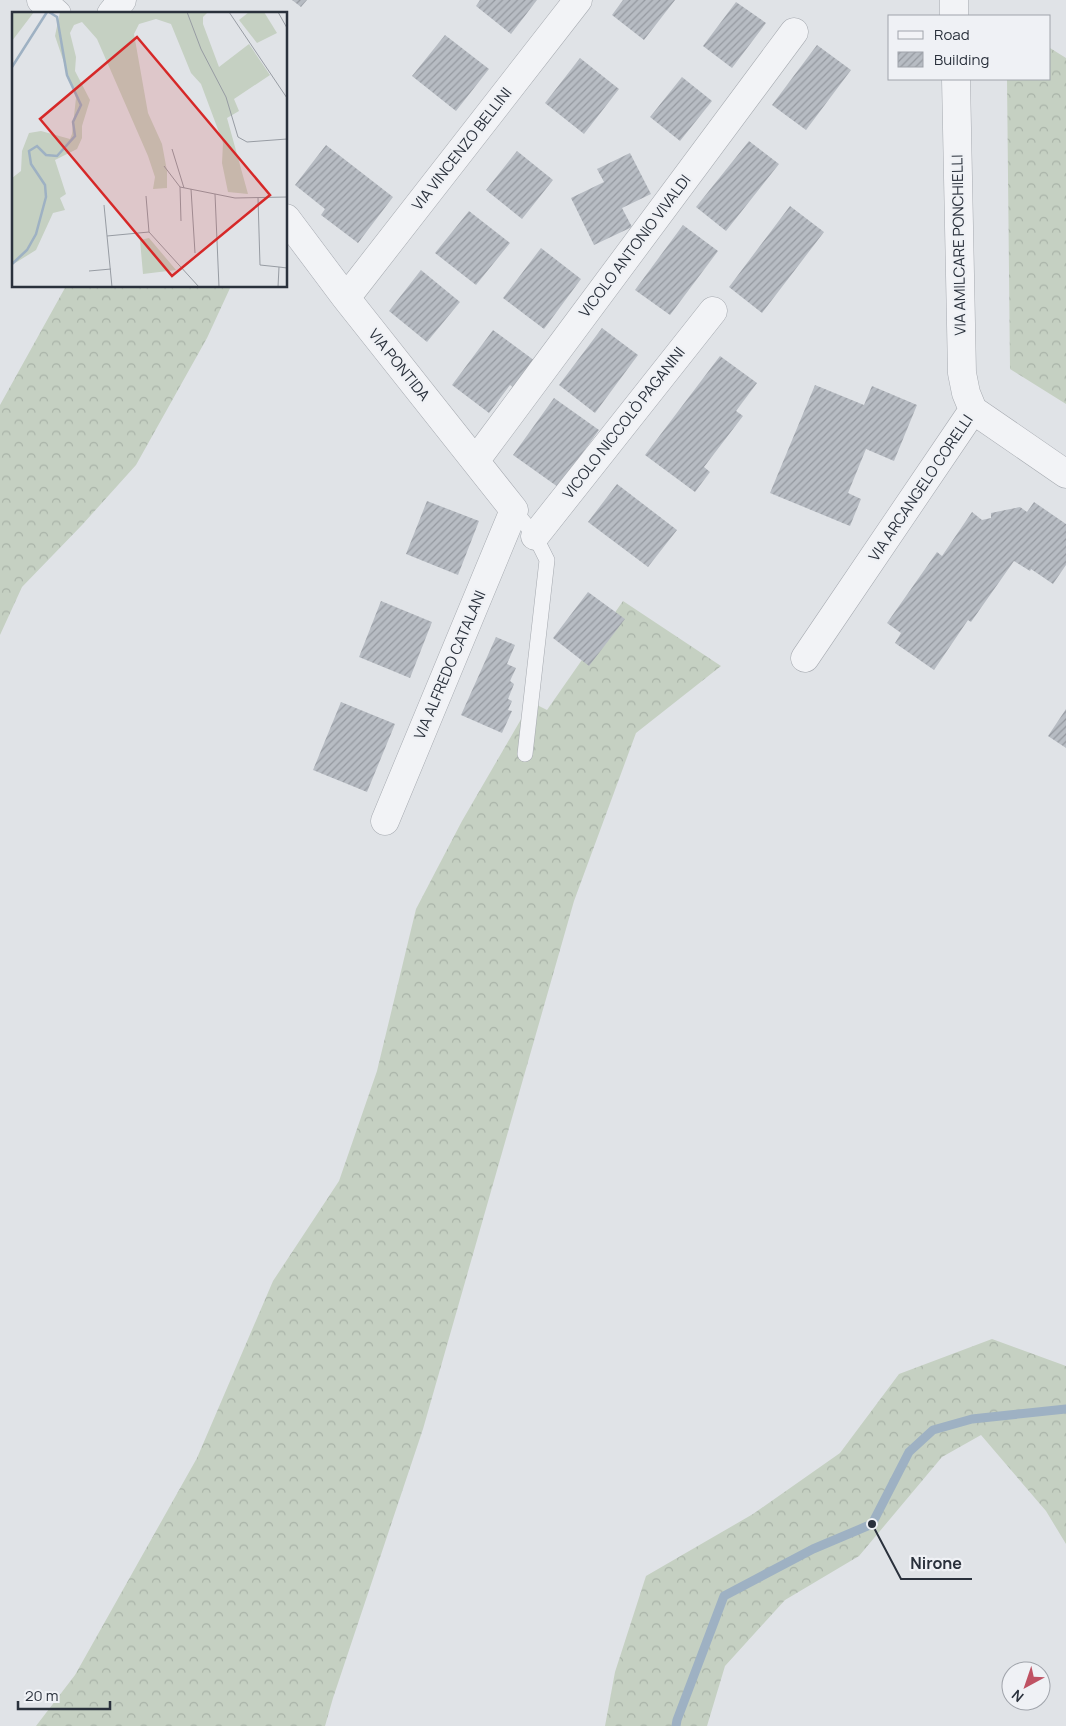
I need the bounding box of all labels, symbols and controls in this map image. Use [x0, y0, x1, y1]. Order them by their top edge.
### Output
inset map [12, 12, 288, 288]
legend [888, 15, 1051, 80]
text: Road [934, 24, 970, 45]
text: Building [934, 49, 989, 70]
street label: VIA VINCENZO BELLINI [407, 83, 516, 215]
street label: VIA AMILCARE PONCHIELLI [946, 154, 971, 336]
street label: VICOLO ANTONIO VIVALDI [574, 170, 695, 321]
street label: VIA PONTIDA [364, 324, 435, 405]
street label: VICOLO NICCOLÒ PAGANINI [558, 342, 690, 503]
street label: VIA ARCANGELO CORELLI [864, 410, 978, 565]
street label: VIA ALFREDO CATALANI [409, 587, 490, 742]
callout: Nirone [901, 1548, 972, 1579]
text: Nirone [910, 1552, 962, 1574]
north arrow [1001, 1661, 1051, 1711]
scale bar [18, 1678, 110, 1710]
text: 20 m [25, 1685, 58, 1706]
text: N [1007, 1686, 1027, 1707]

